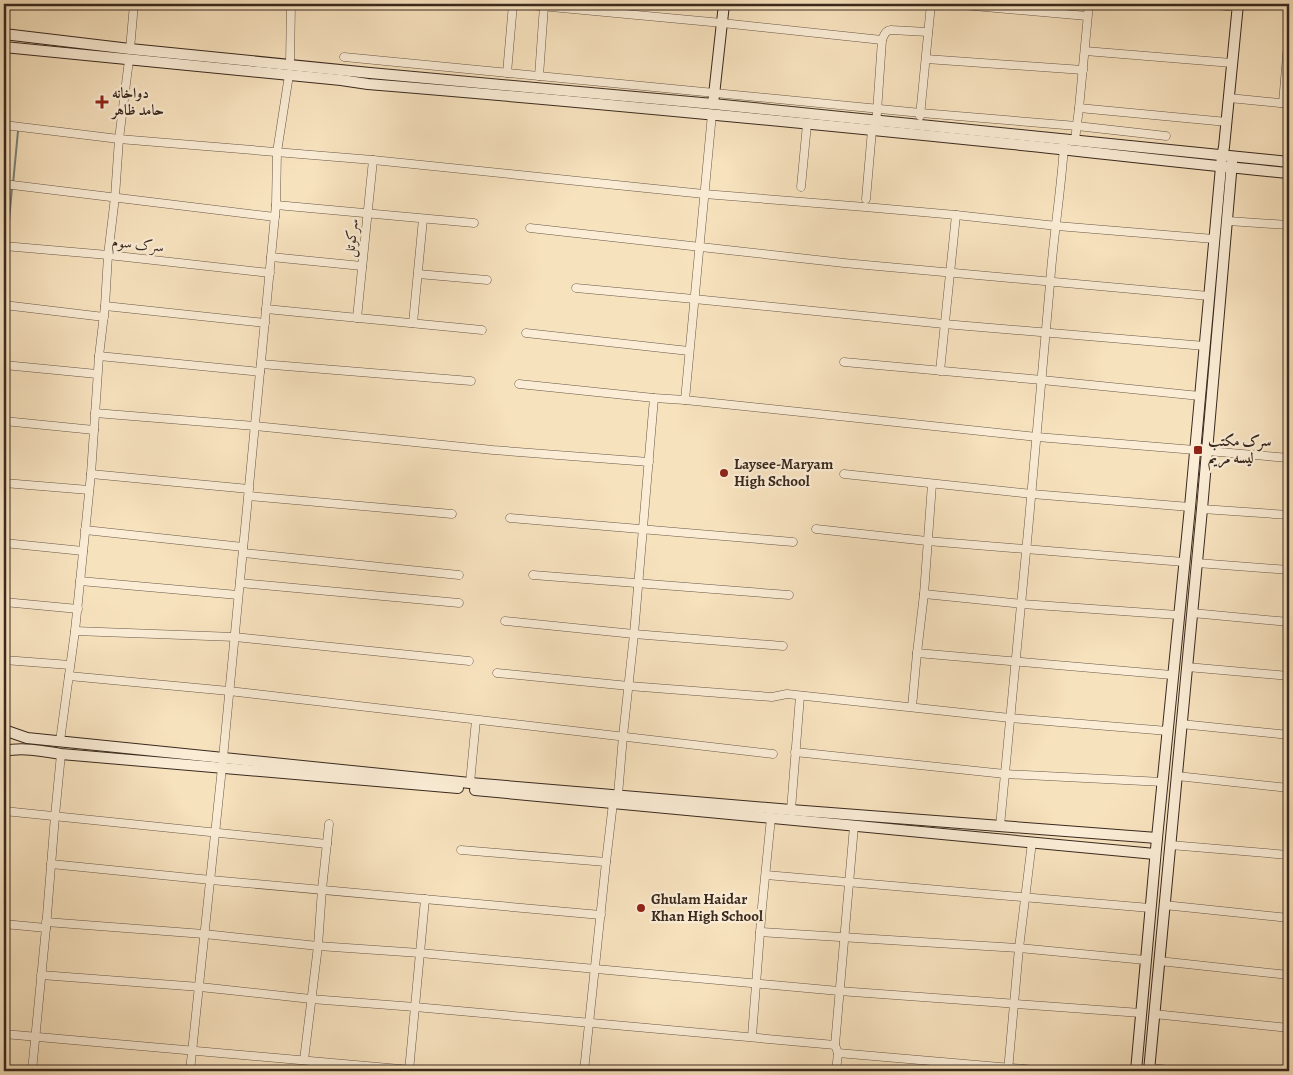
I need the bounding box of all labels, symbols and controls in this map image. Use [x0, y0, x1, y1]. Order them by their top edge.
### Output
place label: دواخانه حامد ظاهر [110, 83, 164, 120]
marker: دواخانه حامد ظاهر [96, 96, 108, 108]
street label: سرکوتل [339, 218, 364, 258]
street label: سرک سوم [110, 231, 165, 260]
place label: سرک مکتب لیسه مریم [1208, 431, 1271, 471]
marker: سرک مکتب لیسه مریم [1192, 444, 1204, 456]
place label: Laysee-Maryam High School [734, 454, 834, 491]
marker: Laysee-Maryam High School [718, 467, 730, 479]
place label: Ghulam Haidar Khan High School [651, 889, 763, 926]
marker: Ghulam Haidar Khan High School [635, 902, 647, 914]

